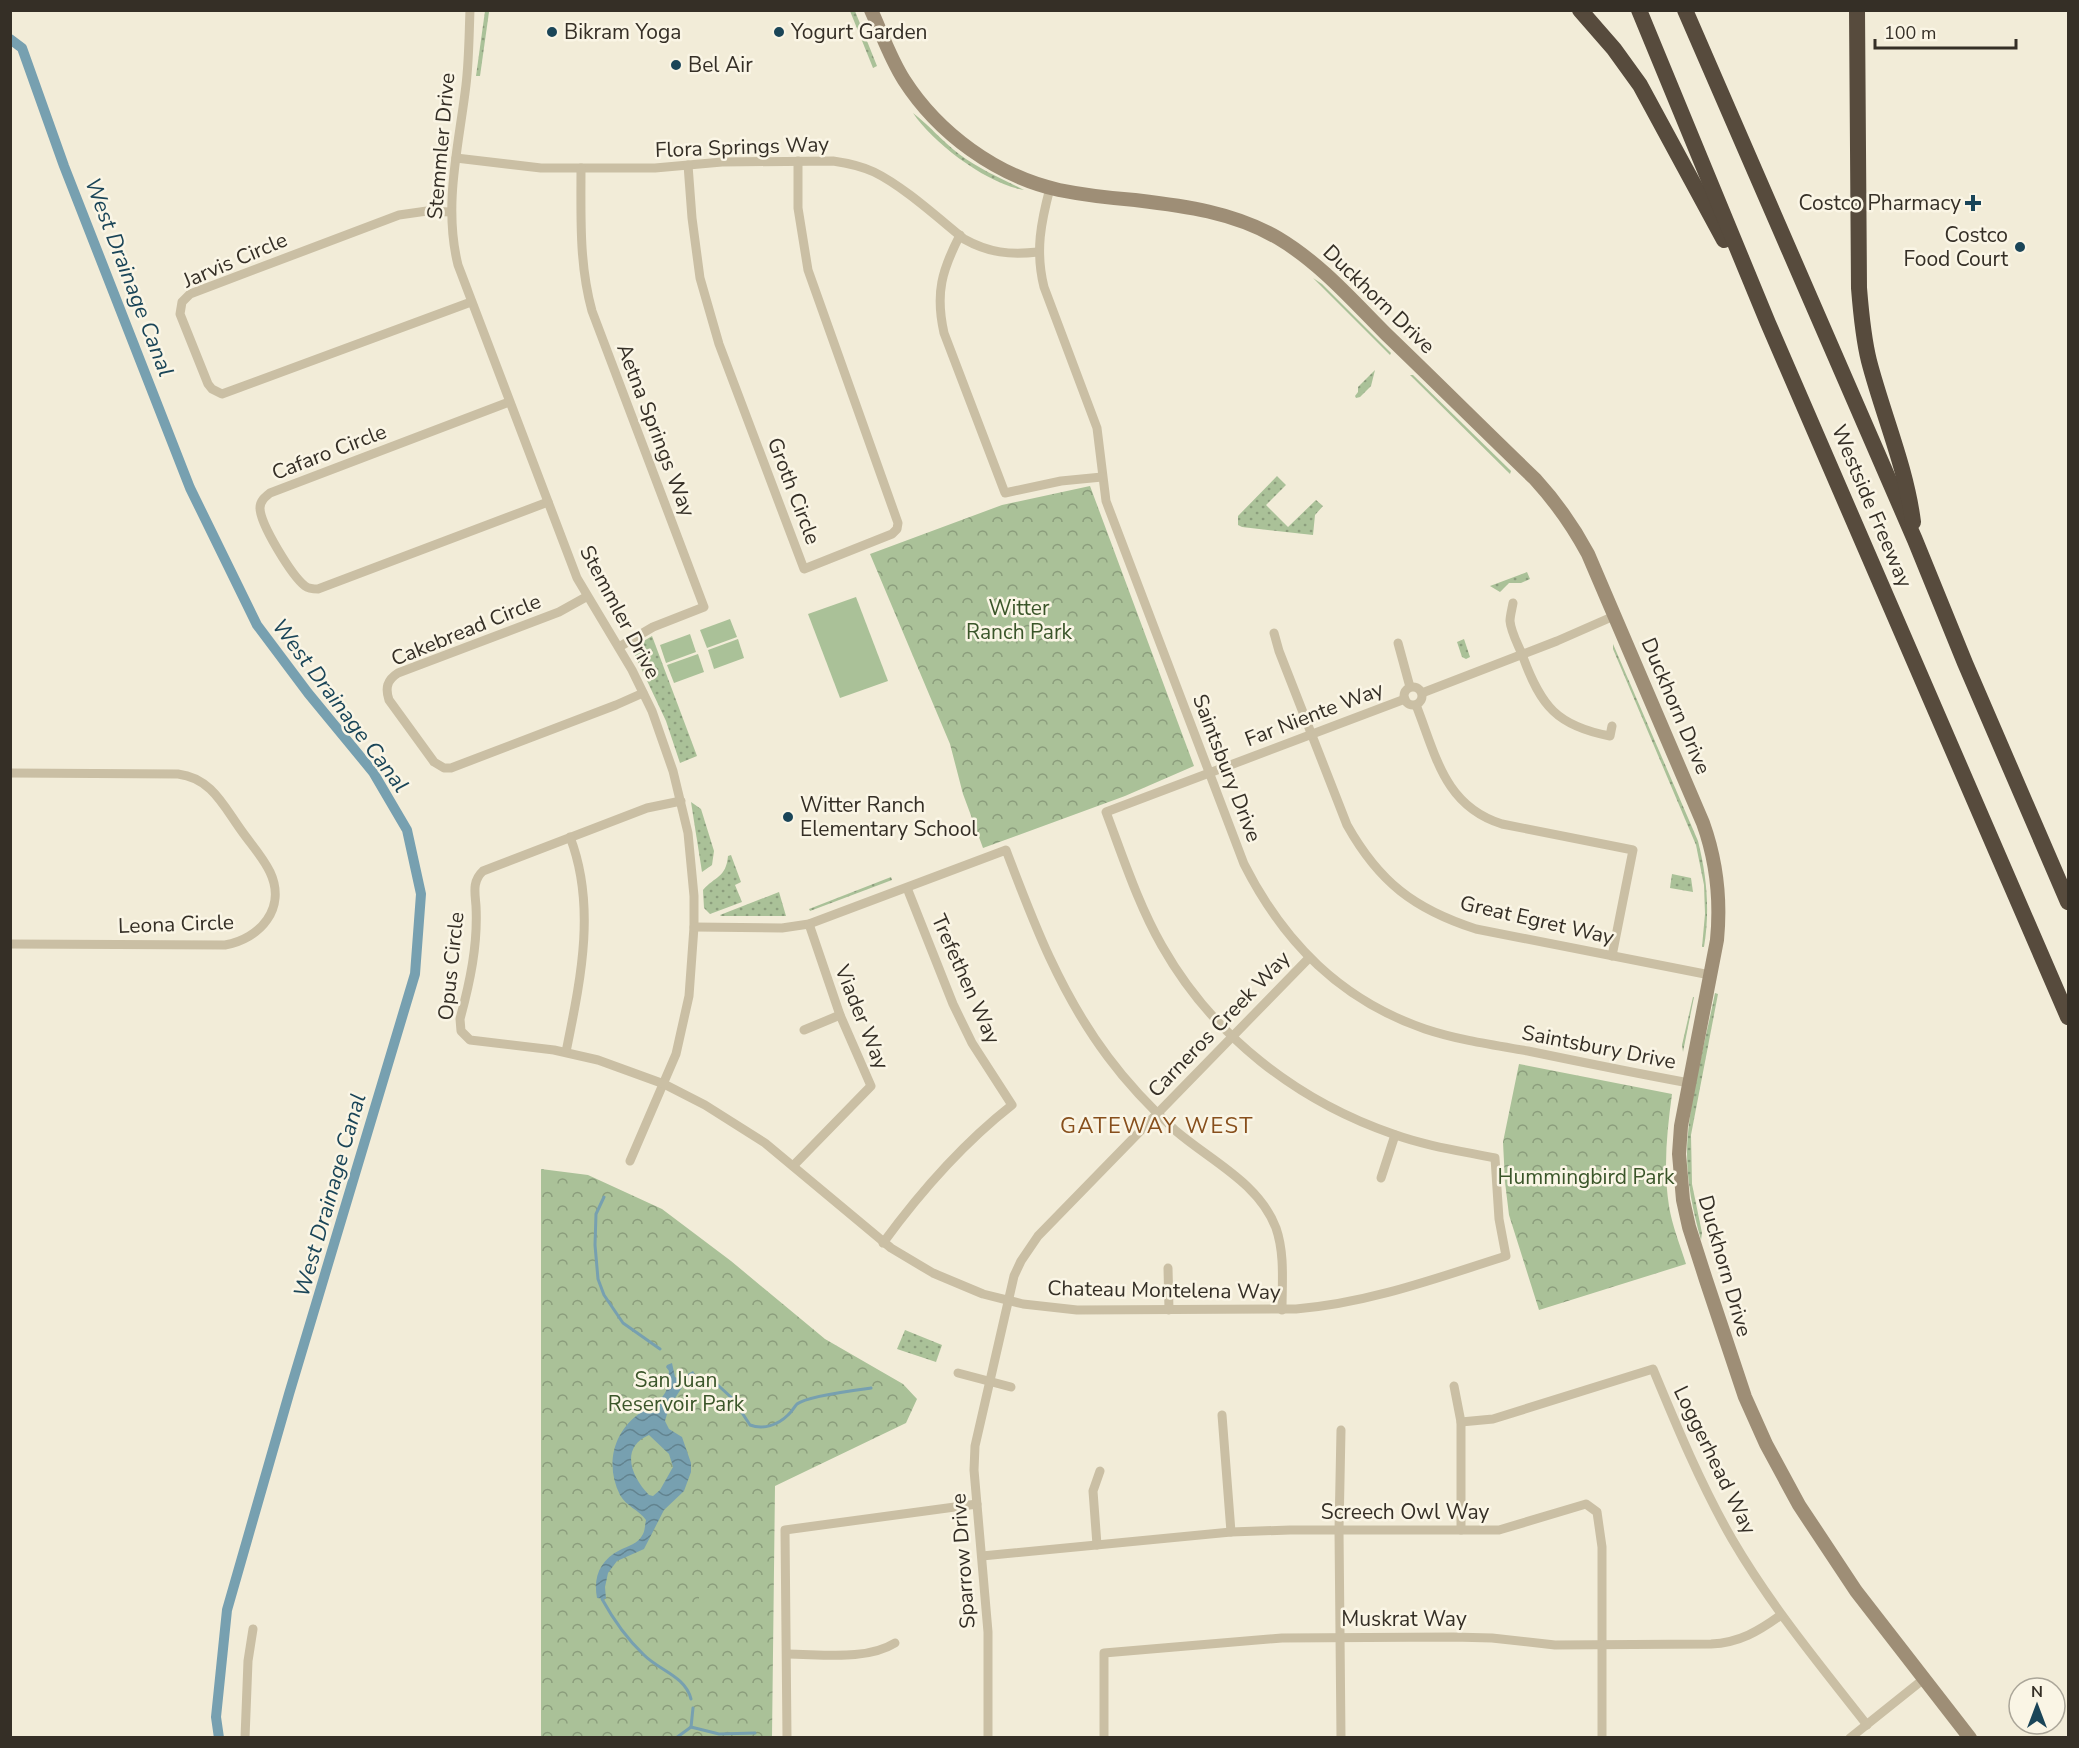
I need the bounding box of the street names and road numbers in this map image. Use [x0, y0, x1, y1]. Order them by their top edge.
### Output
street label: Stemmler Drive [421, 71, 461, 221]
street label: Flora Springs Way [654, 130, 830, 164]
street label: Jarvis Circle [178, 225, 291, 295]
street label: Duckhorn Drive [1317, 238, 1441, 360]
street label: Aetna Springs Way [610, 339, 702, 521]
street label: Cafaro Circle [268, 417, 390, 487]
street label: Westside Freeway [1825, 420, 1919, 592]
street label: Groth Circle [761, 434, 827, 548]
street label: Stemmler Drive [573, 540, 667, 684]
street label: Cakebread Circle [387, 587, 545, 673]
street label: Duckhorn Drive [1635, 633, 1717, 779]
street label: Far Niente Way [1241, 675, 1387, 753]
street label: Saintsbury Drive [1186, 690, 1268, 846]
street label: Great Egret Way [1457, 889, 1617, 951]
street label: Leona Circle [118, 908, 234, 940]
street label: Opus Circle [431, 910, 471, 1022]
street label: Trefethen Way [925, 910, 1007, 1048]
street label: Carneros Creek Way [1142, 945, 1296, 1103]
street label: Viader Way [828, 960, 896, 1074]
street label: Saintsbury Drive [1520, 1018, 1678, 1076]
street label: Duckhorn Drive [1691, 1192, 1759, 1340]
street label: Chateau Montelena Way [1047, 1274, 1281, 1306]
street label: Loggerhead Way [1667, 1381, 1763, 1539]
street label: Sparrow Drive [944, 1492, 982, 1630]
street label: Screech Owl Way [1321, 1498, 1489, 1526]
street label: Muskrat Way [1341, 1605, 1467, 1633]

